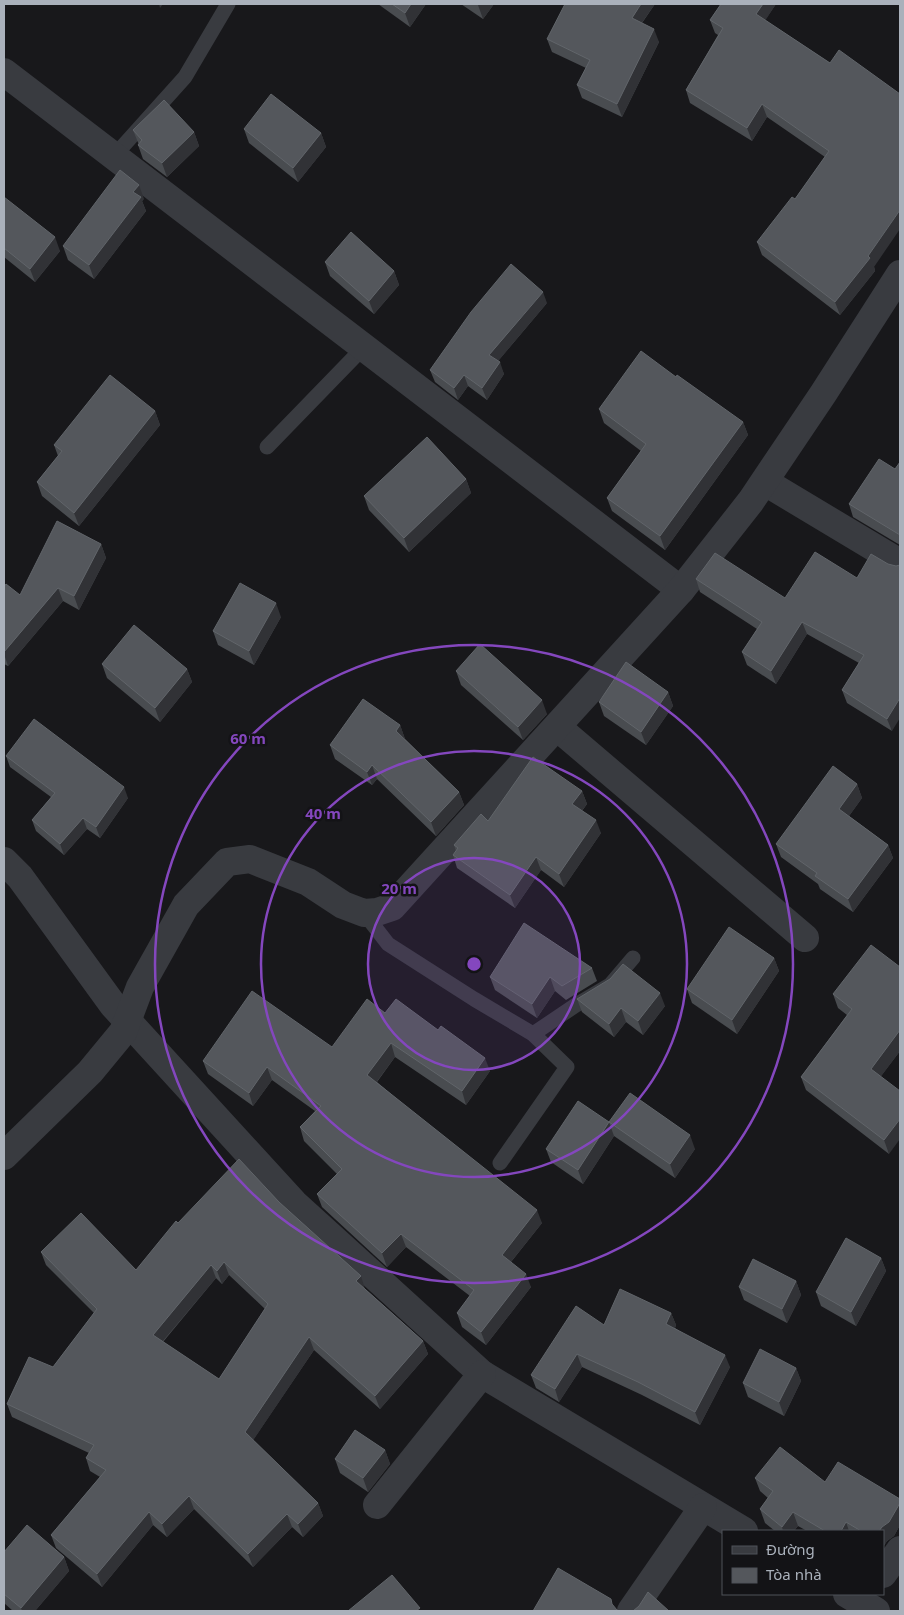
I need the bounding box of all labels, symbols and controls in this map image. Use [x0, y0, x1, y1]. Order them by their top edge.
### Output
text: 60 m [230, 728, 266, 748]
text: 40 m [305, 803, 341, 823]
text: 20 m [381, 878, 417, 898]
centre of rings [465, 955, 483, 973]
legend [722, 1530, 884, 1595]
text: Đường [766, 1539, 815, 1559]
text: Tòa nhà [766, 1564, 822, 1584]

